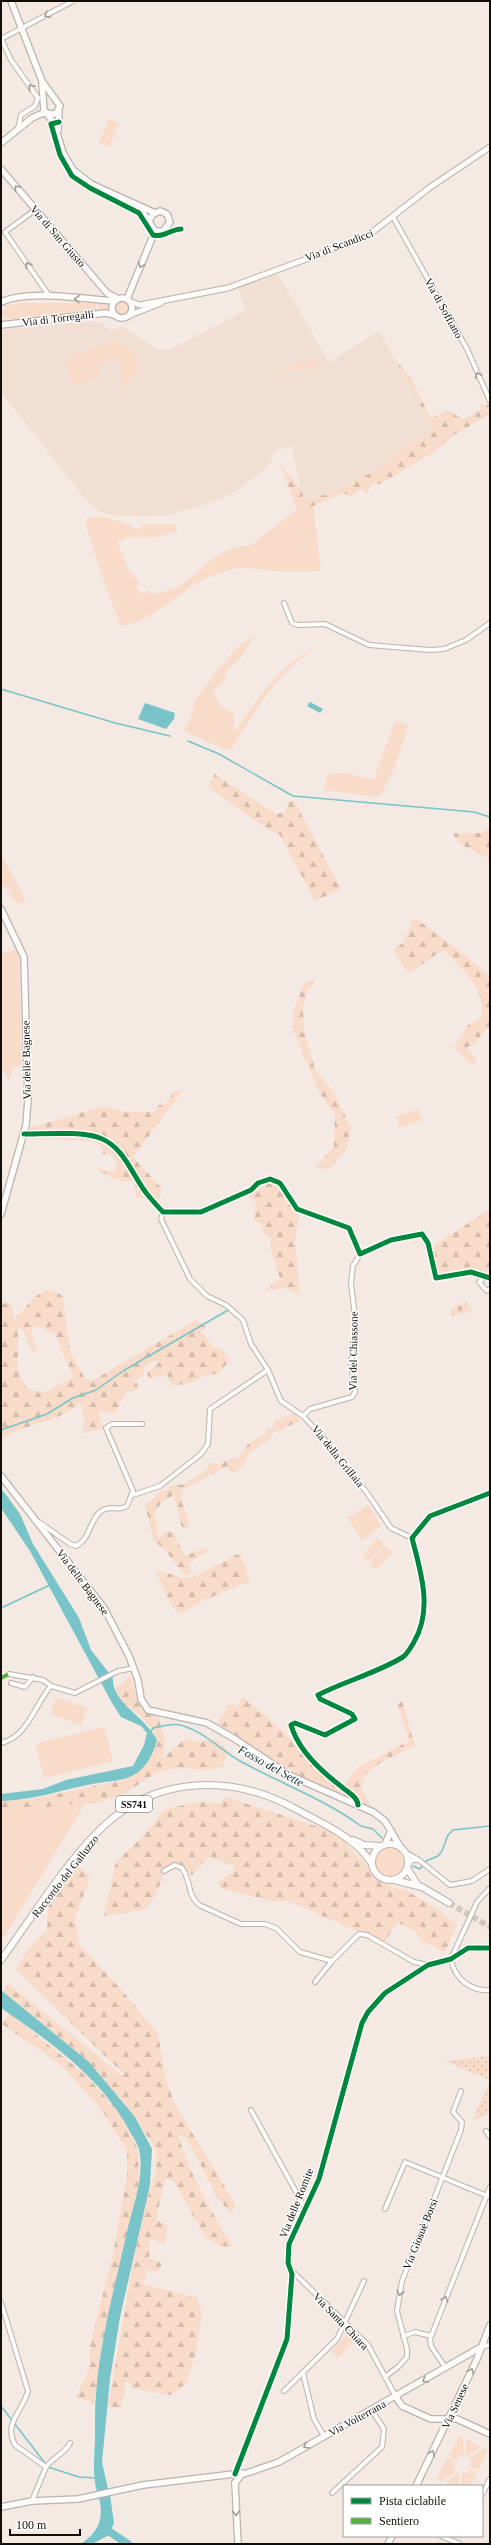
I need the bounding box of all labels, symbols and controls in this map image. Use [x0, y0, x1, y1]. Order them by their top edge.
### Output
one-way arrow [44, 11, 51, 18]
one-way arrow [29, 84, 36, 91]
one-way arrow [14, 185, 21, 193]
street label: Via di San Giusto [28, 203, 88, 270]
street label: Via di Scandicci [303, 226, 375, 264]
one-way arrow [138, 261, 146, 269]
one-way arrow [25, 262, 33, 269]
street label: Via di Soffiano [423, 276, 466, 341]
one-way arrow [74, 294, 80, 303]
street label: Via di Torregalli [21, 308, 95, 328]
one-way arrow [475, 372, 483, 379]
street label: Via delle Bagnese [19, 1020, 33, 1100]
street label: Via del Chiassone [346, 1311, 360, 1391]
street label: Via della Grillaia [310, 1423, 367, 1489]
street label: Via delle Bagnese [54, 1547, 112, 1617]
water label: Fosso del Sette [235, 1742, 307, 1790]
road number: SS741 [116, 1796, 152, 1812]
street label: Raccordo del Galluzzo [29, 1832, 101, 1919]
street label: Via delle Romite [276, 2166, 316, 2240]
street label: Via Giosuè Borsi [400, 2197, 440, 2271]
street label: Via Santa Chiara [311, 2290, 371, 2352]
one-way arrow [396, 2290, 404, 2296]
one-way arrow [440, 2296, 448, 2303]
one-way arrow [466, 2368, 474, 2375]
one-way arrow [422, 2375, 429, 2382]
street label: Via Senese [439, 2381, 471, 2431]
street label: Via Volterrana [326, 2397, 388, 2439]
one-way arrow [303, 2442, 310, 2449]
one-way arrow [428, 2449, 435, 2457]
legend [343, 2485, 483, 2537]
text: Pista ciclabile [379, 2494, 446, 2508]
one-way arrow [232, 2510, 241, 2516]
scale bar [10, 2511, 80, 2537]
text: Sentiero [379, 2514, 419, 2528]
text: 100 m [16, 2518, 47, 2532]

